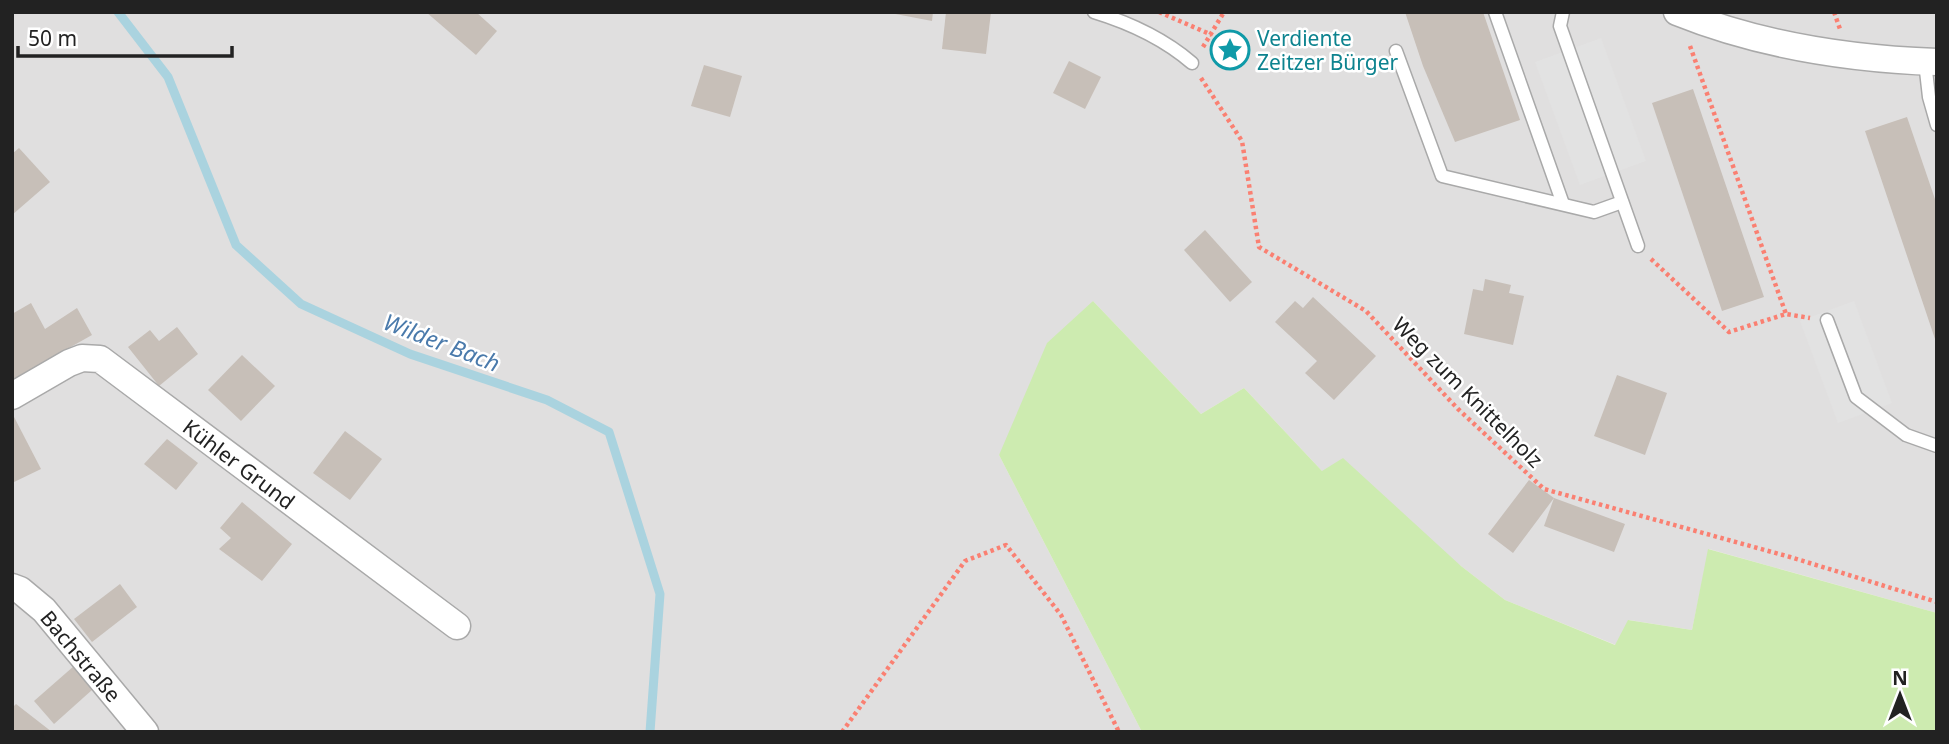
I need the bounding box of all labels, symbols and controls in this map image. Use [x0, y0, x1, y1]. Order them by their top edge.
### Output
scale bar [18, 14, 231, 58]
text: 50 m [28, 24, 77, 52]
place label: Verdiente Zeitzer Bürger [1257, 24, 1399, 76]
place icon: Verdiente Zeitzer Bürger [1209, 29, 1251, 71]
water label: Wilder Bach [379, 305, 505, 379]
street label: Weg zum Knittelholz [1387, 311, 1549, 473]
street label: Kühler Grund [177, 413, 301, 515]
street label: Bachstraße [35, 604, 127, 708]
north arrow [1865, 660, 1935, 730]
text: N [1892, 665, 1908, 691]

